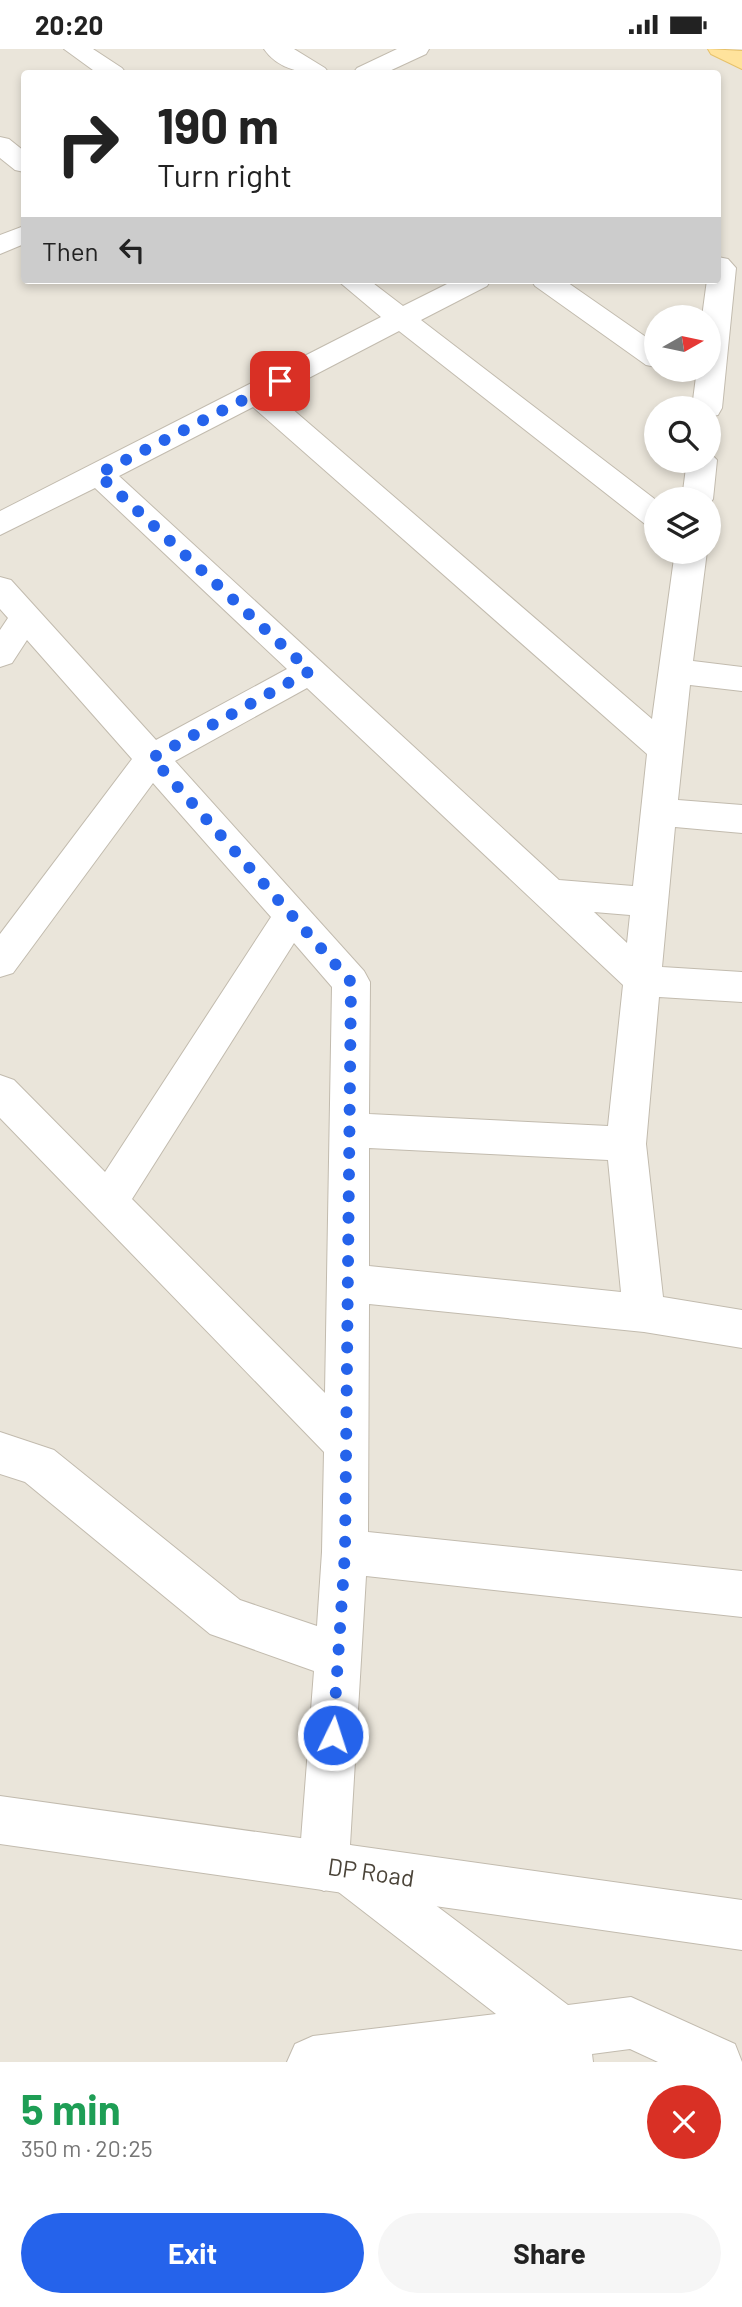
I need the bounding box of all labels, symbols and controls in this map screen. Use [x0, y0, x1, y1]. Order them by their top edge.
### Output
text: 20:20 [35, 9, 103, 40]
text: 190 m [157, 95, 279, 154]
icon: right [42, 98, 133, 189]
text: Turn right [157, 155, 292, 193]
icon: left [113, 231, 151, 269]
text: Then [42, 235, 99, 266]
north arrow [644, 305, 721, 381]
map controls [644, 305, 721, 564]
pin [250, 351, 310, 411]
icon: arrive [261, 362, 299, 400]
button: search [644, 396, 721, 473]
button: layers [644, 487, 721, 564]
position arrow [296, 1698, 370, 1772]
street label: DP Road [326, 1851, 416, 1892]
text: 5 min [21, 2083, 121, 2133]
button: close [647, 2085, 721, 2159]
text: 350 m · 20:25 [21, 2134, 153, 2162]
button: Exit [21, 2213, 364, 2293]
button: Share [378, 2213, 721, 2293]

